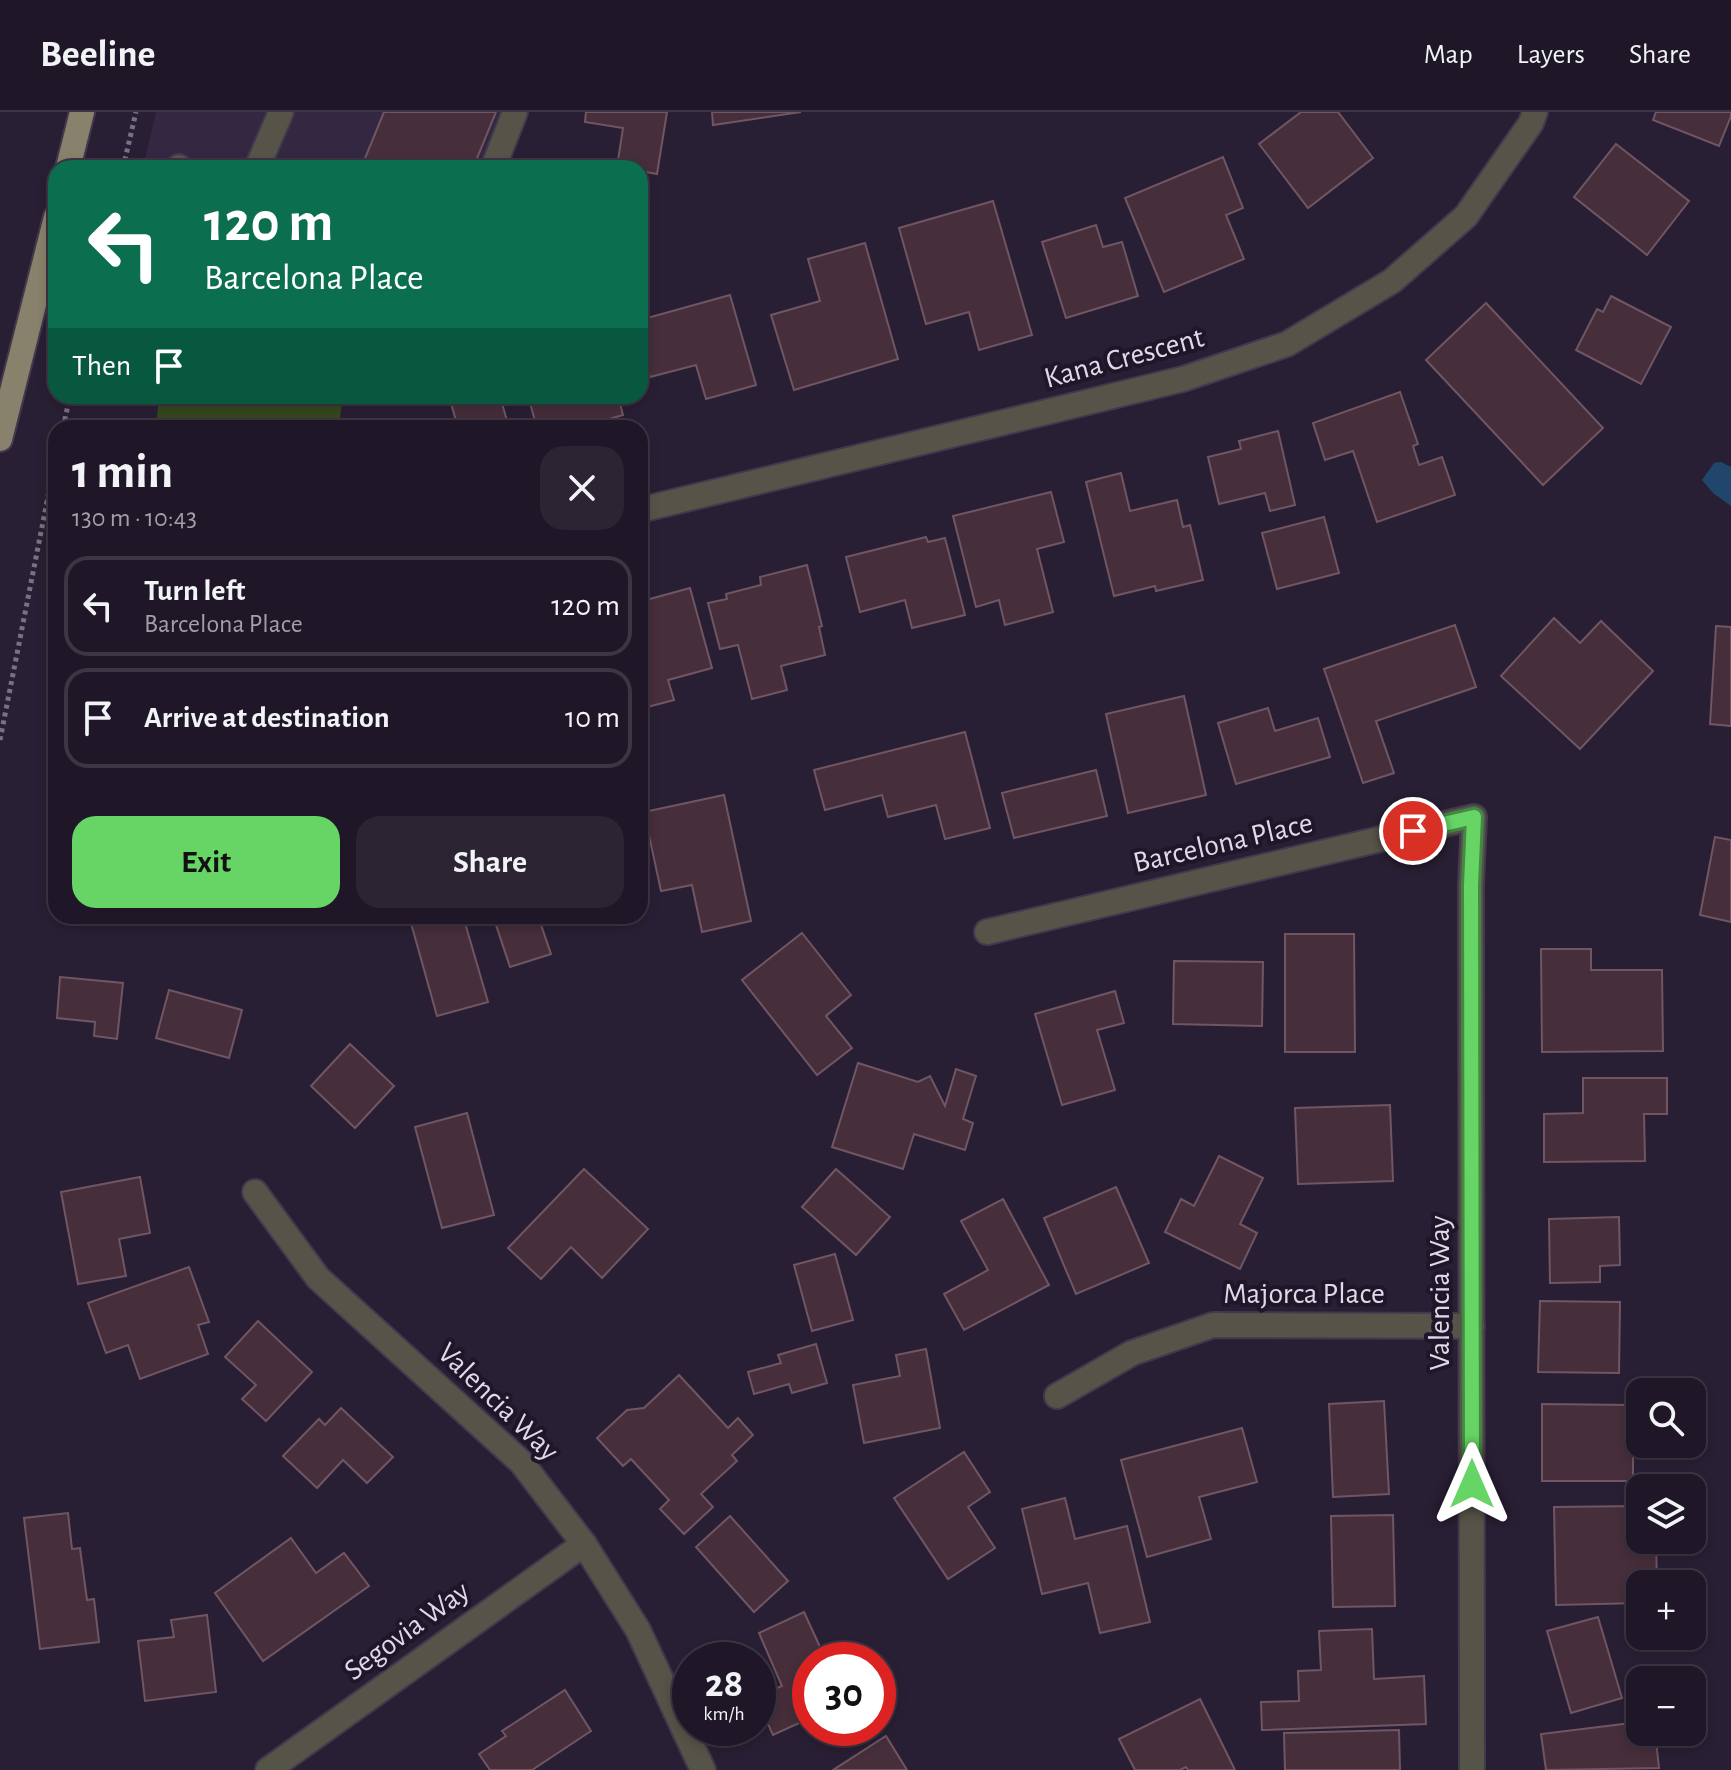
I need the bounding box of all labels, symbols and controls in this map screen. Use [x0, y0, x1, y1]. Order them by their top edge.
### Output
text: Beeline [40, 36, 155, 74]
text: Map [1424, 41, 1473, 69]
text: Layers [1517, 41, 1585, 69]
text: Share [1629, 41, 1691, 69]
icon: left [72, 192, 176, 296]
text: 120 m [204, 195, 333, 251]
text: Barcelona Place [204, 260, 424, 296]
street label: Kana Crescent [1041, 322, 1207, 394]
icon: arrive [147, 344, 191, 388]
text: Then [72, 351, 131, 381]
button: close [540, 446, 624, 530]
text: 1 min [72, 449, 173, 497]
text: 130 m · 10:43 [72, 505, 197, 531]
text: Turn left [144, 576, 245, 606]
icon: left [76, 584, 120, 628]
text: 120 m [551, 591, 620, 621]
text: Barcelona Place [144, 611, 303, 637]
icon: arrive [76, 696, 120, 740]
text: Arrive at destination [144, 703, 390, 733]
text: 10 m [565, 703, 620, 733]
pin [1379, 797, 1447, 865]
street label: Barcelona Place [1130, 808, 1316, 878]
icon: arrive [1391, 809, 1435, 853]
button: Exit [72, 816, 340, 908]
button: Share [356, 816, 624, 908]
street label: Valencia Way [1425, 1215, 1455, 1370]
street label: Majorca Place [1223, 1279, 1385, 1309]
street label: Valencia Way [432, 1337, 564, 1467]
map controls [1626, 1378, 1706, 1746]
button: search [1626, 1378, 1706, 1458]
position arrow [1430, 1442, 1514, 1526]
button: layers [1626, 1474, 1706, 1554]
button: + [1626, 1570, 1706, 1650]
street label: Segovia Way [339, 1576, 475, 1686]
speed limit sign: 30 [792, 1642, 896, 1746]
text: 28 [705, 1664, 743, 1704]
button: − [1626, 1666, 1706, 1746]
text: km/h [703, 1704, 745, 1724]

